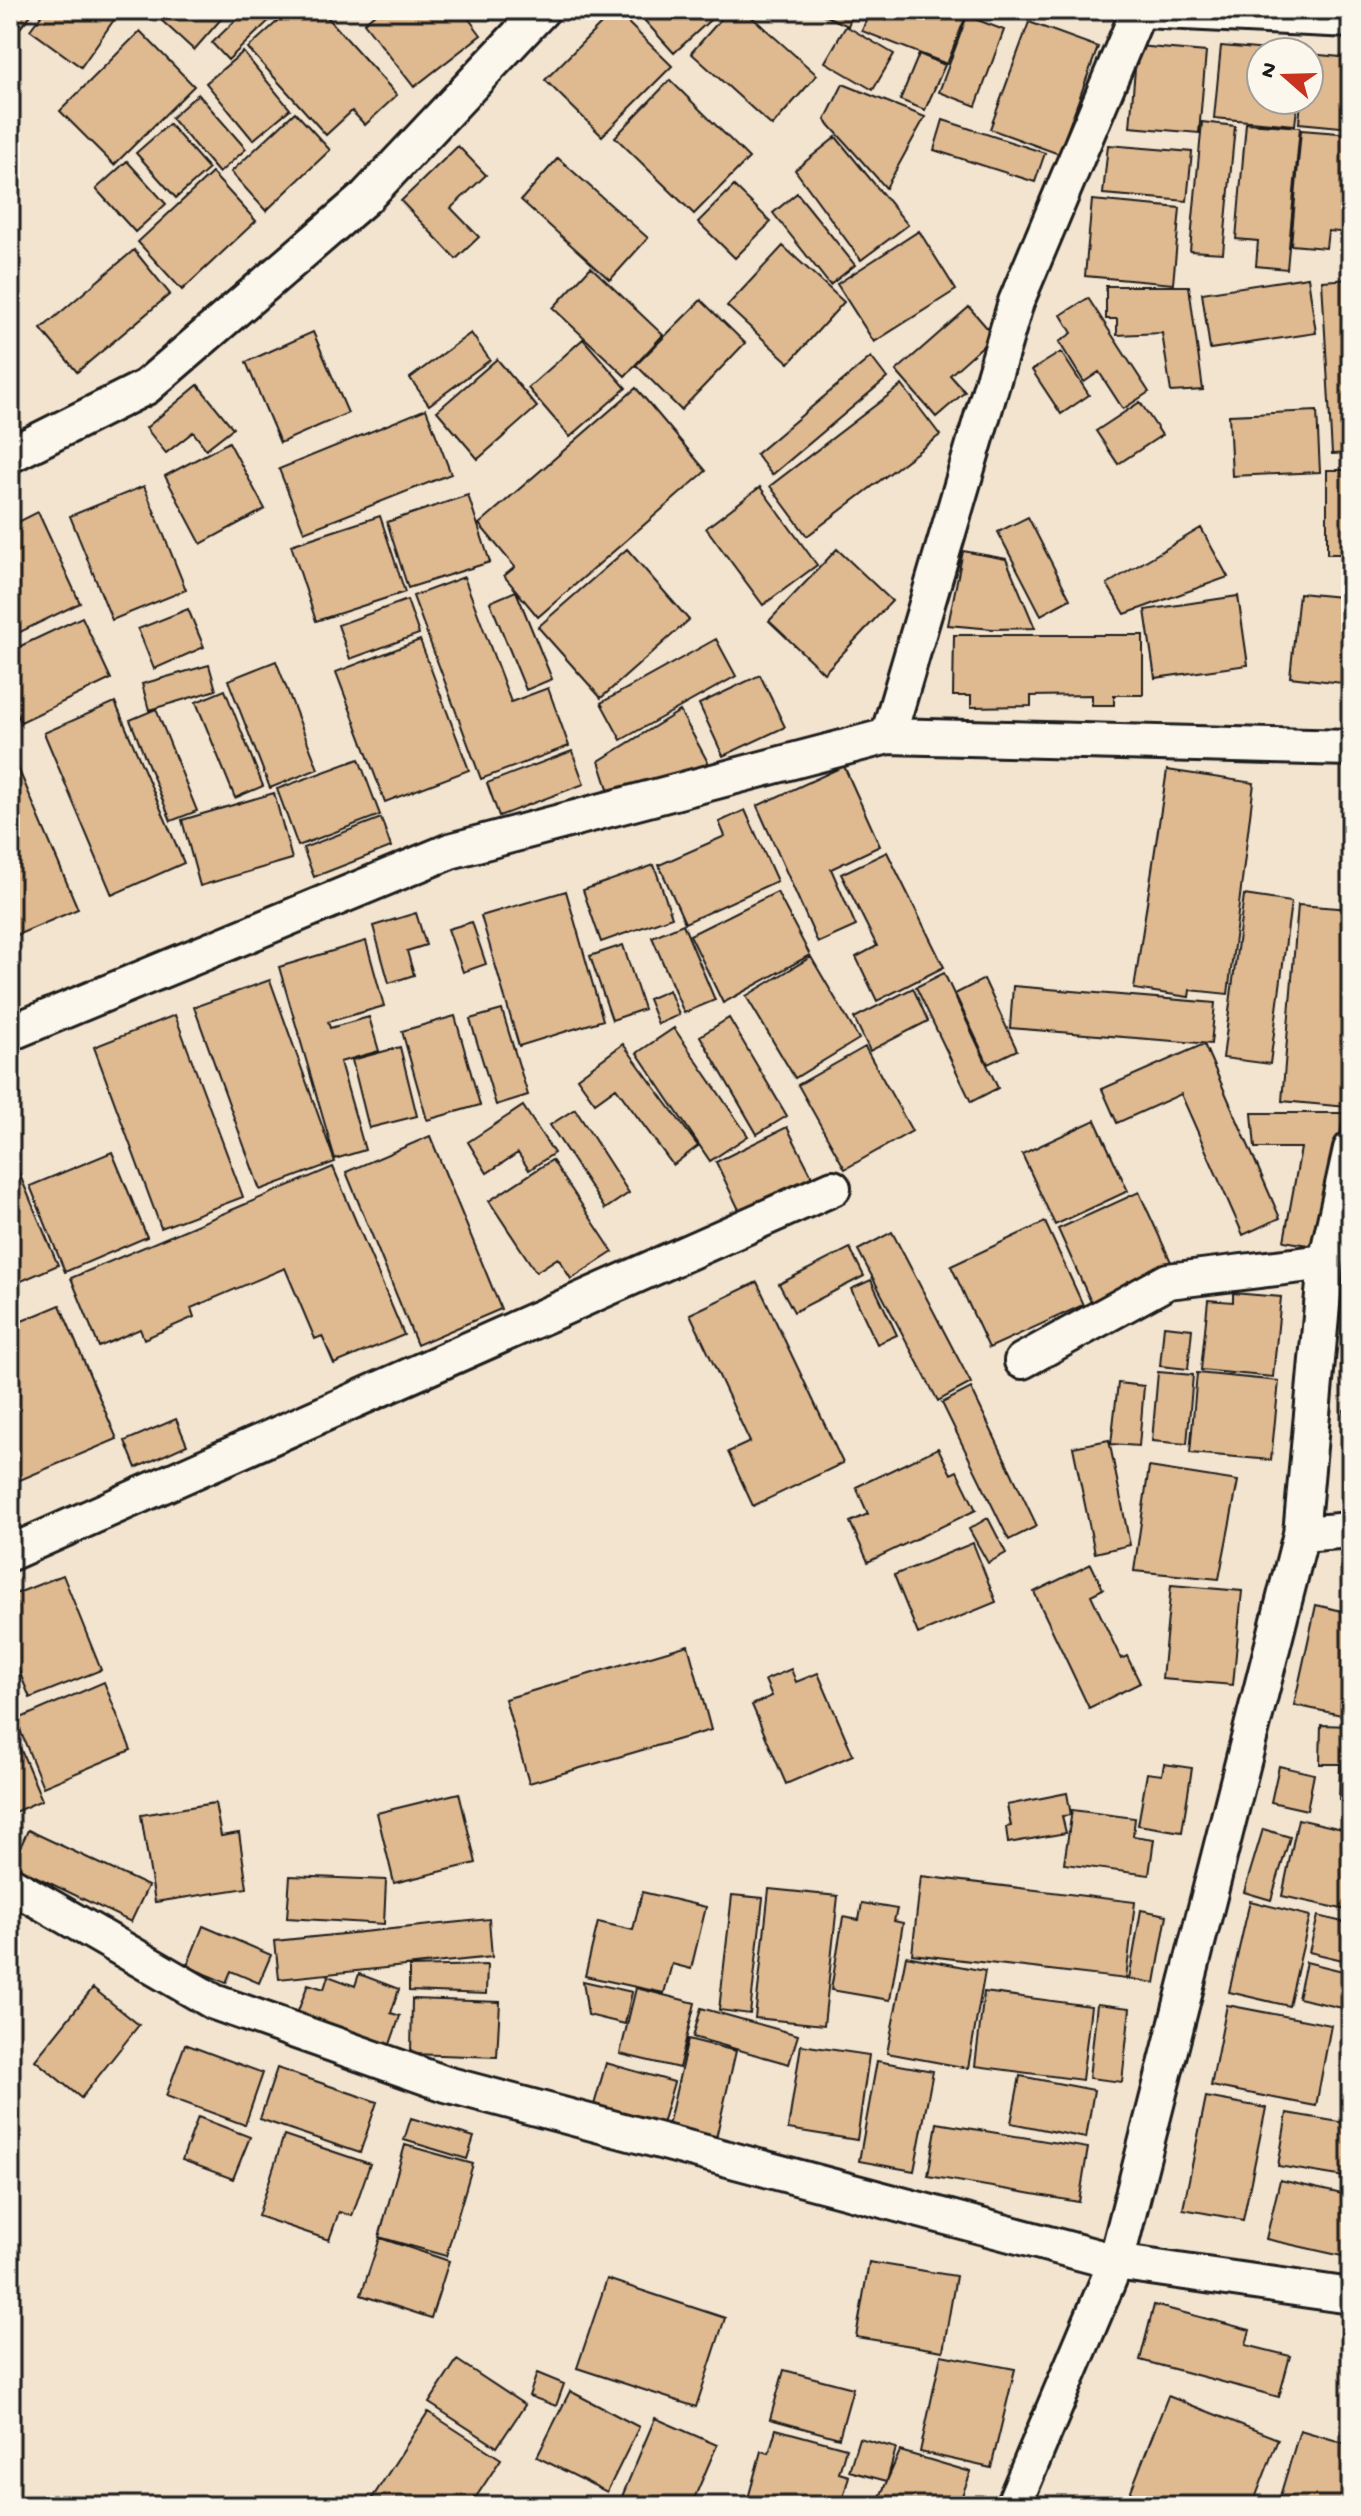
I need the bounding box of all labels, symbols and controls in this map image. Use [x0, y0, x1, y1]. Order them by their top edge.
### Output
north arrow [1245, 36, 1325, 116]
text: N [1255, 59, 1285, 82]

